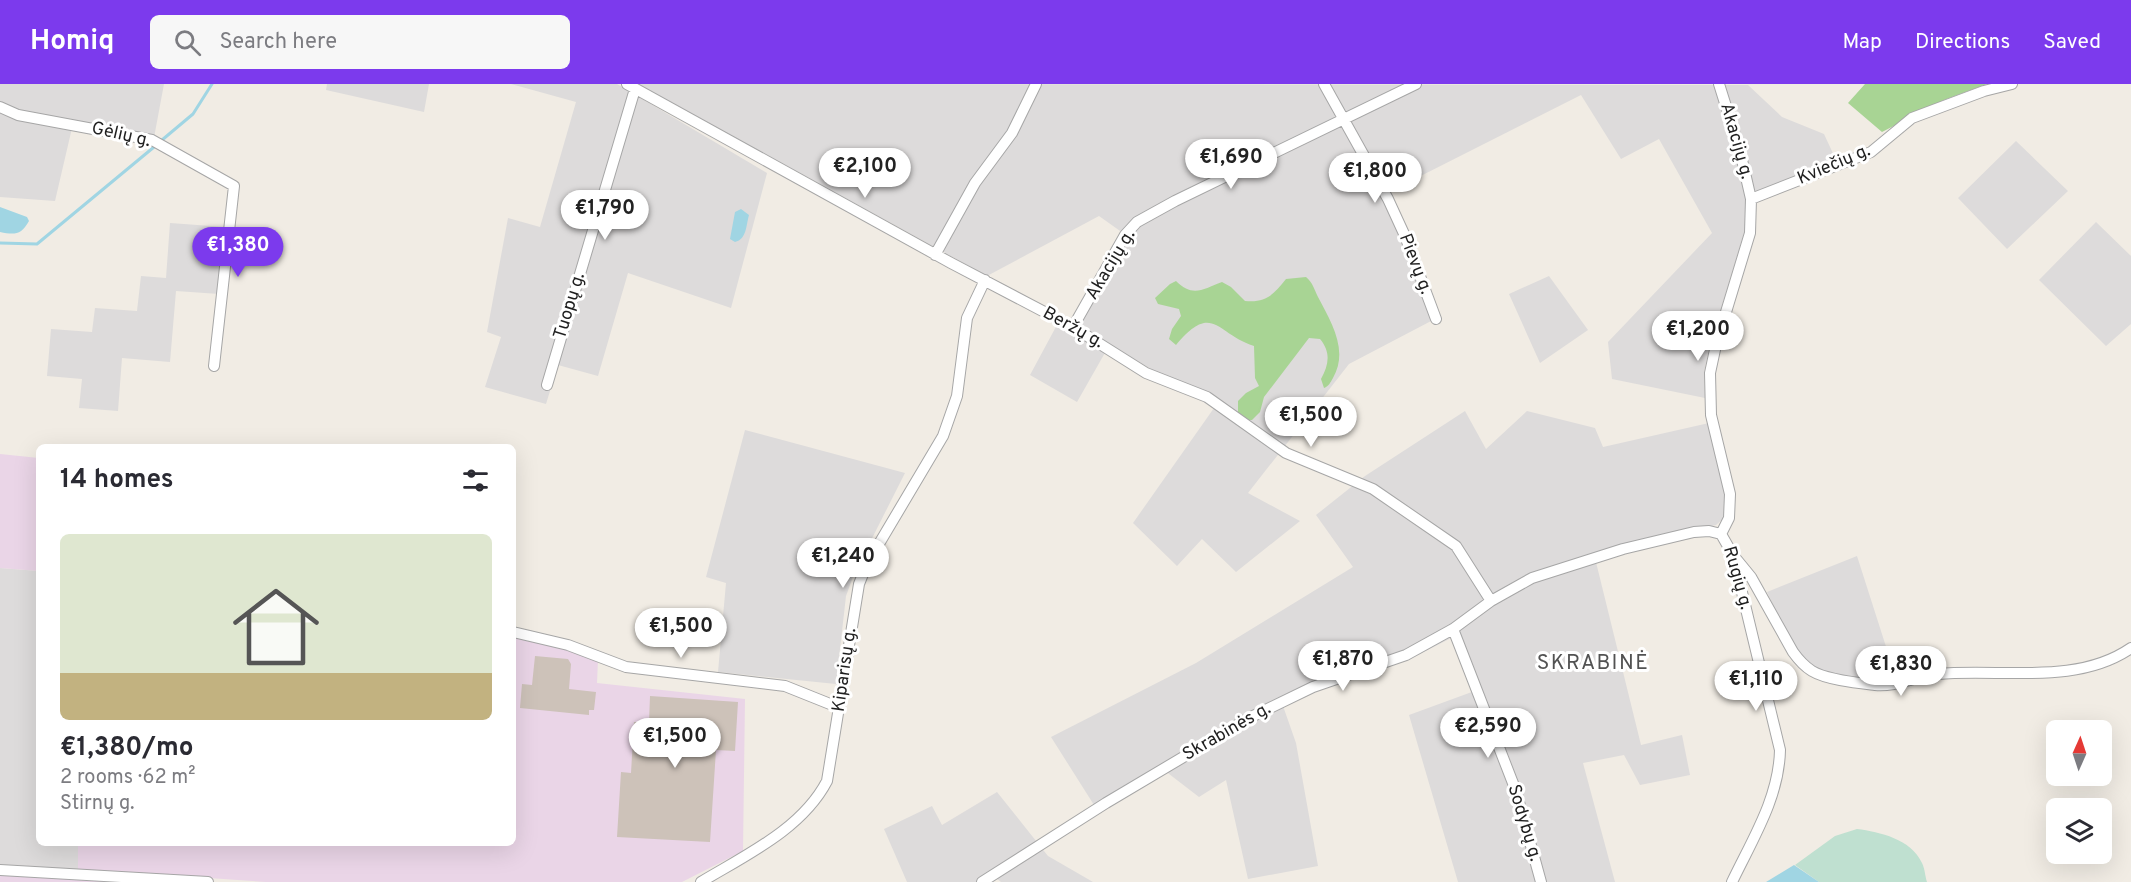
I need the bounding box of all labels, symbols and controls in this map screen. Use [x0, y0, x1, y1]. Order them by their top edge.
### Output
search box [150, 15, 570, 69]
text: Homiq [30, 24, 114, 60]
icon: search [171, 26, 204, 59]
text: Search here [219, 29, 337, 56]
text: Map [1842, 29, 1882, 56]
text: Directions [1915, 29, 2010, 56]
text: Saved [2043, 29, 2101, 56]
street label: Akacijų g. [1714, 100, 1758, 182]
street label: Gėlių g. [89, 117, 153, 153]
pin: €1,690 [1182, 139, 1280, 190]
street label: Kviečių g. [1794, 139, 1874, 191]
text: €1,690 [1199, 145, 1263, 171]
pin: €2,100 [816, 148, 914, 199]
pin: €1,800 [1326, 153, 1424, 204]
text: €2,100 [833, 154, 897, 180]
text: €1,800 [1343, 159, 1407, 185]
pin: €1,790 [556, 190, 654, 241]
text: €1,790 [575, 196, 635, 222]
street label: Akacijų g. [1081, 226, 1141, 304]
pin: €1,380 [189, 227, 287, 278]
street label: Pievų g. [1393, 230, 1437, 298]
text: €1,380 [206, 233, 270, 259]
street label: Tuopų g. [549, 270, 591, 342]
street label: Beržų g. [1038, 302, 1108, 354]
pin: €1,200 [1649, 311, 1747, 362]
text: €1,200 [1666, 317, 1730, 343]
pin: €1,500 [1262, 397, 1360, 448]
text: €1,500 [1279, 403, 1343, 429]
text: 14 homes [60, 464, 174, 497]
icon: filters [459, 464, 492, 497]
pin: €1,240 [794, 538, 892, 589]
text: €1,240 [811, 544, 875, 570]
street label: Rugių g. [1717, 544, 1757, 612]
icon: home [222, 573, 330, 681]
pin: €1,500 [632, 608, 730, 659]
text: €1,500 [649, 614, 713, 640]
street label: Kiparisų g. [828, 626, 862, 714]
pin: €1,870 [1294, 641, 1392, 692]
pin: €1,830 [1852, 646, 1950, 697]
text: €1,870 [1312, 647, 1374, 673]
district label: SKRABINĖ [1537, 650, 1649, 677]
text: €1,830 [1869, 652, 1933, 678]
pin: €1,110 [1707, 661, 1805, 712]
text: €1,110 [1728, 667, 1784, 693]
street label: Skrabinės g. [1179, 698, 1275, 766]
pin: €2,590 [1439, 708, 1537, 759]
text: €2,590 [1454, 714, 1522, 740]
pin: €1,500 [626, 718, 724, 769]
north arrow [2046, 720, 2112, 786]
map controls [2046, 720, 2112, 864]
text: €1,500 [643, 724, 707, 750]
text: €1,380/mo [60, 732, 194, 765]
text: 2 rooms · 62 m² [60, 765, 196, 791]
street label: Sodybų g. [1501, 782, 1547, 864]
text: Stirnų g. [60, 791, 135, 817]
button: layers [2046, 798, 2112, 864]

